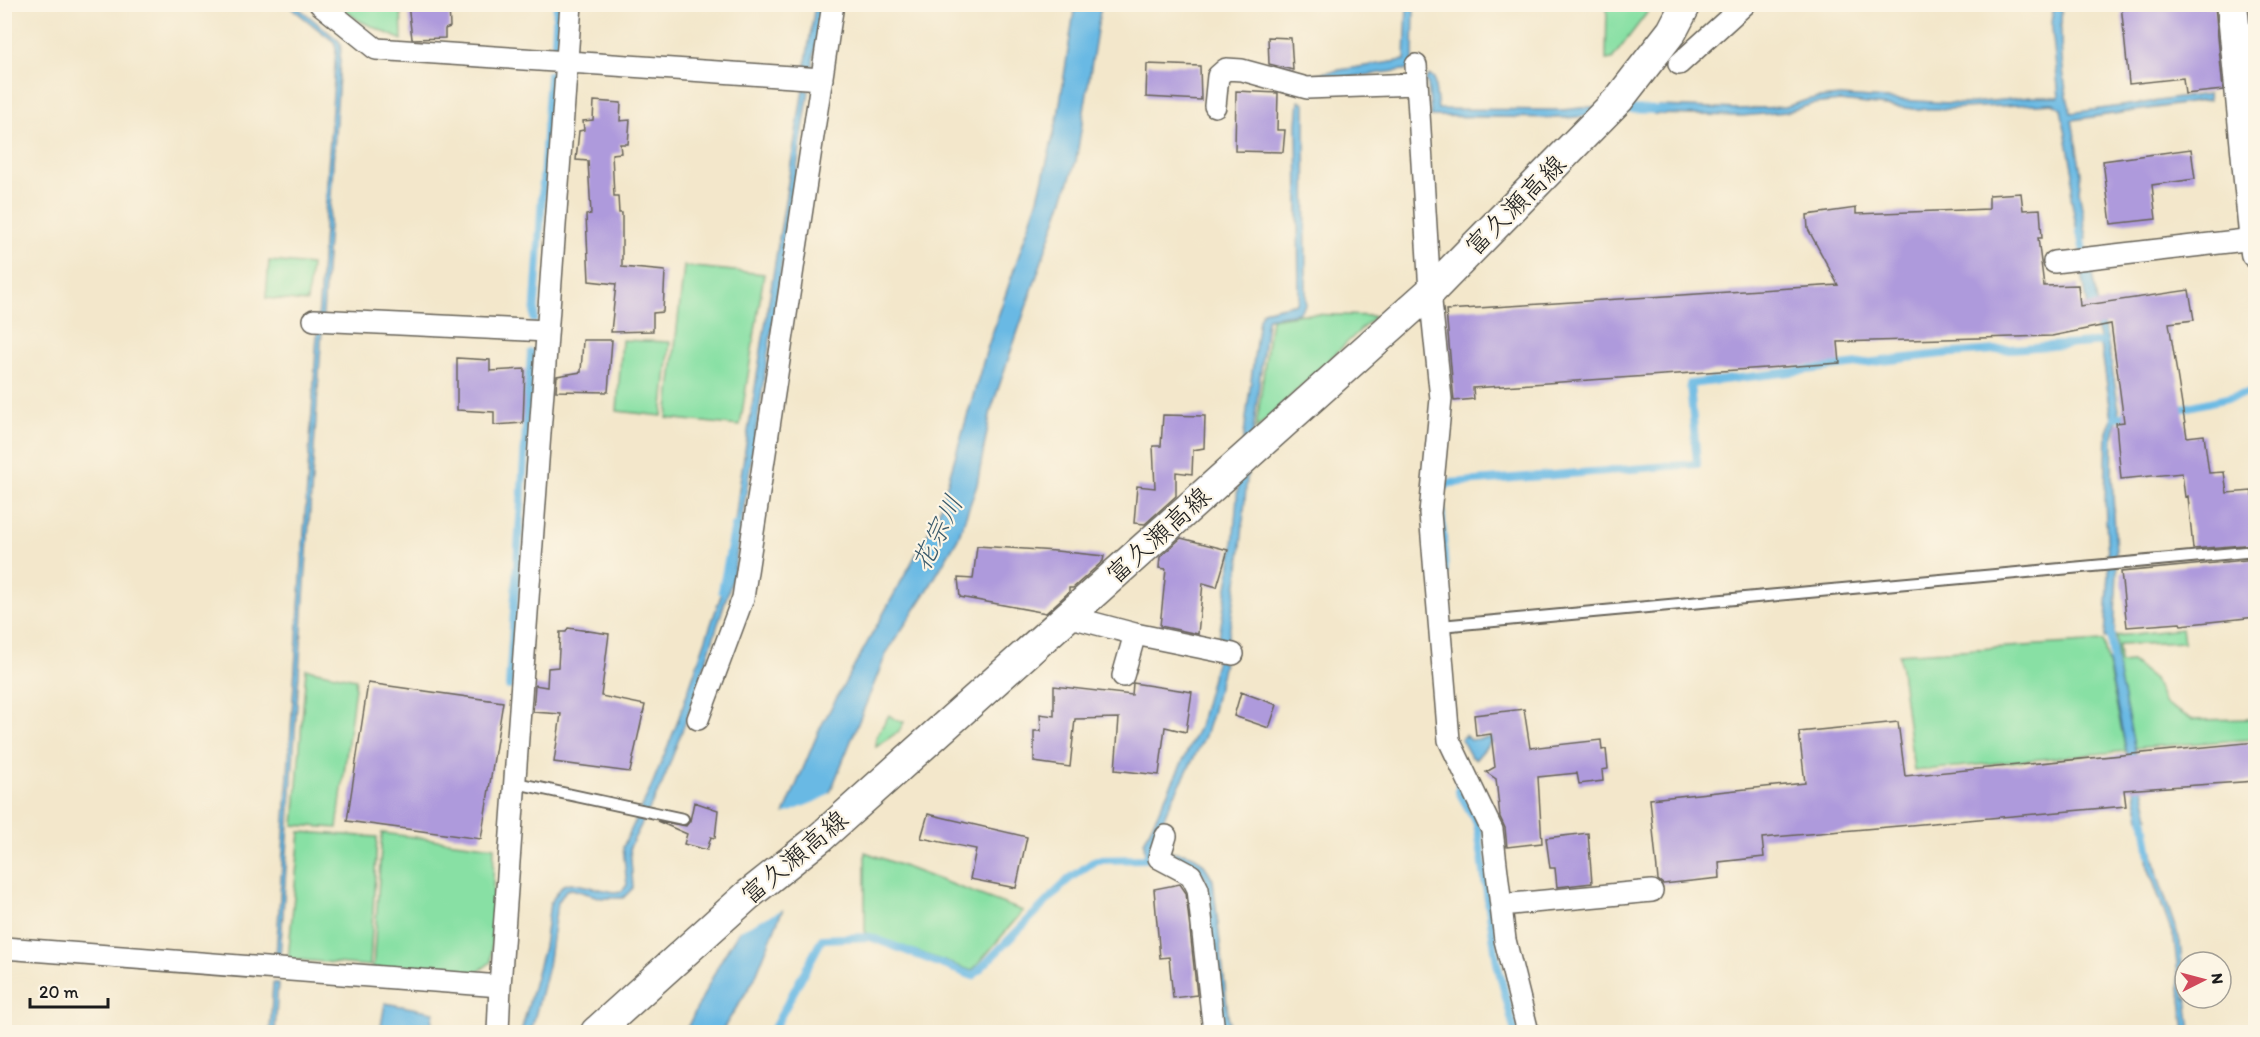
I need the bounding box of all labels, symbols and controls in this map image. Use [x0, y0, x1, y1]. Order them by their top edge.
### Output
street label: 富久瀬高線 [1458, 148, 1572, 262]
street label: 富久瀬高線 [1099, 480, 1217, 590]
water label: 花宗川 [903, 489, 970, 576]
street label: 富久瀬高線 [734, 803, 854, 911]
north arrow [2173, 950, 2233, 1010]
scale bar [30, 971, 108, 1009]
text: N [2207, 972, 2227, 985]
text: 20 m [39, 981, 79, 1003]

